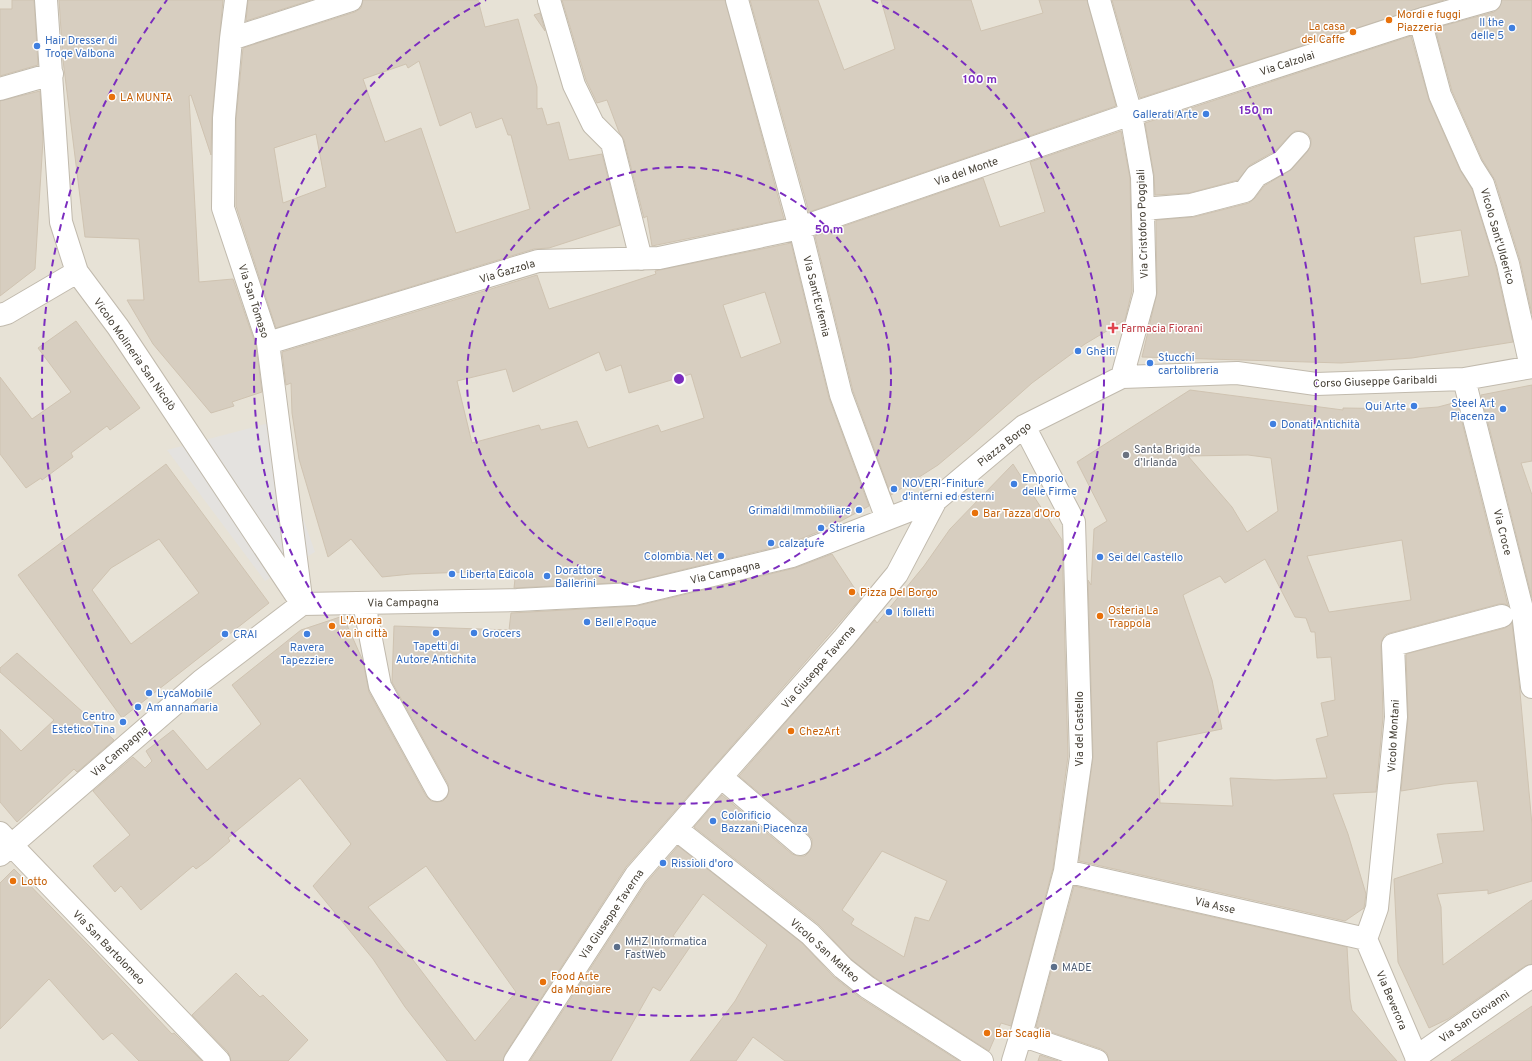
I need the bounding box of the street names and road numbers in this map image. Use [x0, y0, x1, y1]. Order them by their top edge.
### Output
street label: Via Calzolai [1258, 48, 1317, 79]
street label: Via del Monte [932, 154, 1000, 189]
street label: Via Cristoforo Poggiali [1134, 169, 1152, 279]
street label: Vicolo Sant'Ulderico [1477, 186, 1518, 286]
street label: Via Sant'Eufemia [799, 254, 833, 339]
street label: Via Gazzola [478, 257, 537, 287]
street label: Via San Tomaso [234, 263, 272, 340]
street label: Vicolo Molineria San Nicolò [90, 296, 178, 414]
street label: Corso Giuseppe Garibaldi [1313, 373, 1437, 391]
street label: Piazza Borgo [975, 419, 1034, 470]
street label: Via Croce [1490, 508, 1515, 557]
street label: Via Campagna [689, 558, 762, 588]
street label: Via Campagna [367, 595, 439, 611]
street label: Via Giuseppe Taverna [779, 623, 859, 712]
street label: Via del Castello [1073, 691, 1087, 767]
street label: Vicolo Montani [1385, 699, 1403, 773]
street label: Via Campagna [88, 723, 151, 780]
street label: Via Giuseppe Taverna [576, 867, 647, 962]
street label: Via Asse [1193, 894, 1237, 917]
street label: Via San Bartolomeo [69, 908, 147, 988]
street label: Vicolo San Matteo [787, 916, 862, 986]
street label: Via Beverora [1372, 969, 1410, 1032]
street label: Via San Giovanni [1437, 987, 1512, 1046]

